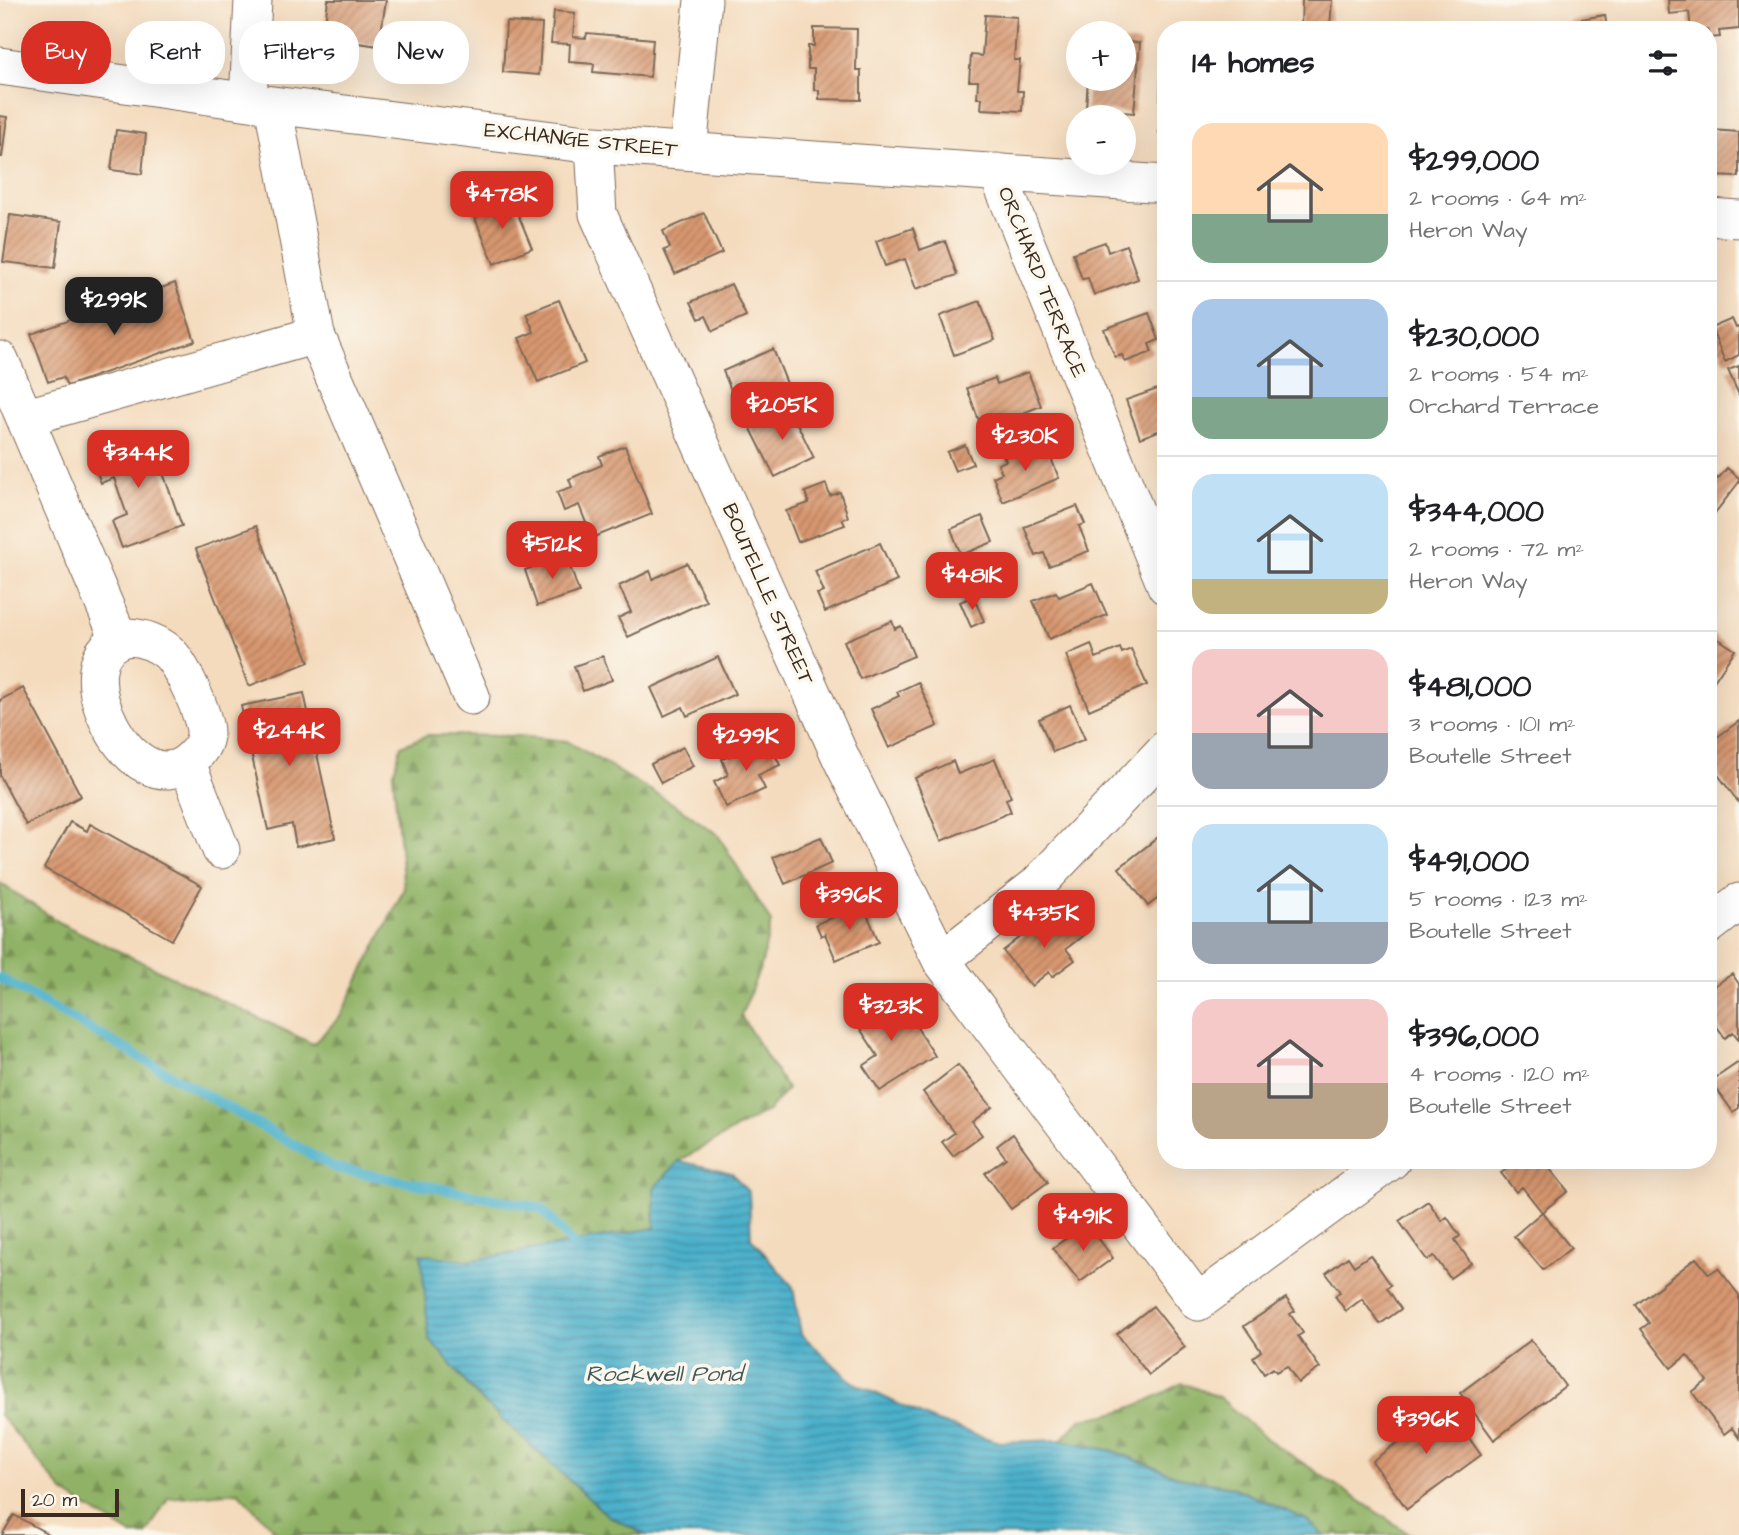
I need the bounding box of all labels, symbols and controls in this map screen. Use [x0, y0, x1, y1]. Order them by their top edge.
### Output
chip: Buy [21, 21, 111, 84]
chip: Rent [125, 21, 225, 84]
chip: Filters [239, 21, 359, 84]
chip: New [373, 21, 469, 84]
map controls [1066, 21, 1136, 175]
button: + [1066, 21, 1136, 91]
text: 14 homes [1192, 42, 1315, 84]
icon: filters [1644, 44, 1682, 82]
button: − [1066, 105, 1136, 175]
street label: EXCHANGE STREET [483, 115, 680, 165]
text: $299,000 [1409, 140, 1539, 182]
icon: home [1248, 151, 1332, 235]
pin: $478K [453, 172, 551, 231]
text: $478K [466, 178, 538, 210]
street label: ORCHARD TERRACE [990, 182, 1094, 382]
text: 2 rooms · 64 m² [1409, 182, 1587, 214]
text: Heron Way [1409, 214, 1528, 246]
pin: $299K [65, 278, 163, 337]
text: $299K [81, 284, 147, 316]
text: $230,000 [1409, 316, 1539, 358]
icon: home [1248, 327, 1332, 411]
text: 2 rooms · 54 m² [1409, 358, 1589, 390]
pin: $205K [733, 382, 831, 442]
text: $205K [747, 389, 817, 421]
text: Orchard Terrace [1409, 390, 1599, 422]
pin: $230K [976, 414, 1074, 473]
text: $230K [992, 420, 1058, 452]
pin: $344K [89, 430, 187, 490]
text: $344K [103, 437, 173, 469]
text: $344,000 [1409, 491, 1544, 533]
street label: BOUTELLE STREET [715, 499, 821, 690]
icon: home [1248, 502, 1332, 586]
pin: $512K [503, 522, 601, 581]
text: $512K [522, 528, 582, 560]
text: 2 rooms · 72 m² [1409, 533, 1584, 565]
pin: $481K [923, 552, 1021, 612]
text: $481K [942, 559, 1002, 591]
text: Heron Way [1409, 565, 1528, 597]
text: $481,000 [1409, 666, 1532, 708]
icon: home [1248, 677, 1332, 761]
pin: $244K [240, 708, 338, 768]
text: 3 rooms · 101 m² [1409, 708, 1576, 740]
pin: $299K [697, 714, 795, 773]
text: $244K [253, 715, 325, 747]
text: $299K [713, 720, 779, 752]
text: Boutelle Street [1409, 740, 1572, 772]
text: $491,000 [1409, 841, 1529, 883]
icon: home [1248, 852, 1332, 936]
pin: $396K [800, 872, 898, 932]
text: $396K [816, 879, 882, 911]
text: 5 rooms · 123 m² [1409, 883, 1588, 915]
pin: $435K [995, 890, 1093, 950]
text: $435K [1009, 897, 1079, 929]
text: Boutelle Street [1409, 915, 1572, 947]
pin: $323K [842, 984, 940, 1043]
text: $323K [859, 990, 923, 1022]
text: $396,000 [1409, 1016, 1539, 1058]
icon: home [1248, 1027, 1332, 1111]
text: 4 rooms · 120 m² [1409, 1058, 1590, 1090]
text: Boutelle Street [1409, 1090, 1572, 1122]
pin: $491K [1034, 1194, 1132, 1253]
text: $491K [1054, 1200, 1112, 1232]
water label: Rockwell Pond [586, 1358, 746, 1390]
pin: $396K [1377, 1396, 1475, 1456]
text: $396K [1393, 1403, 1459, 1435]
scale bar [21, 1486, 119, 1518]
text: 20 m [32, 1487, 77, 1514]

